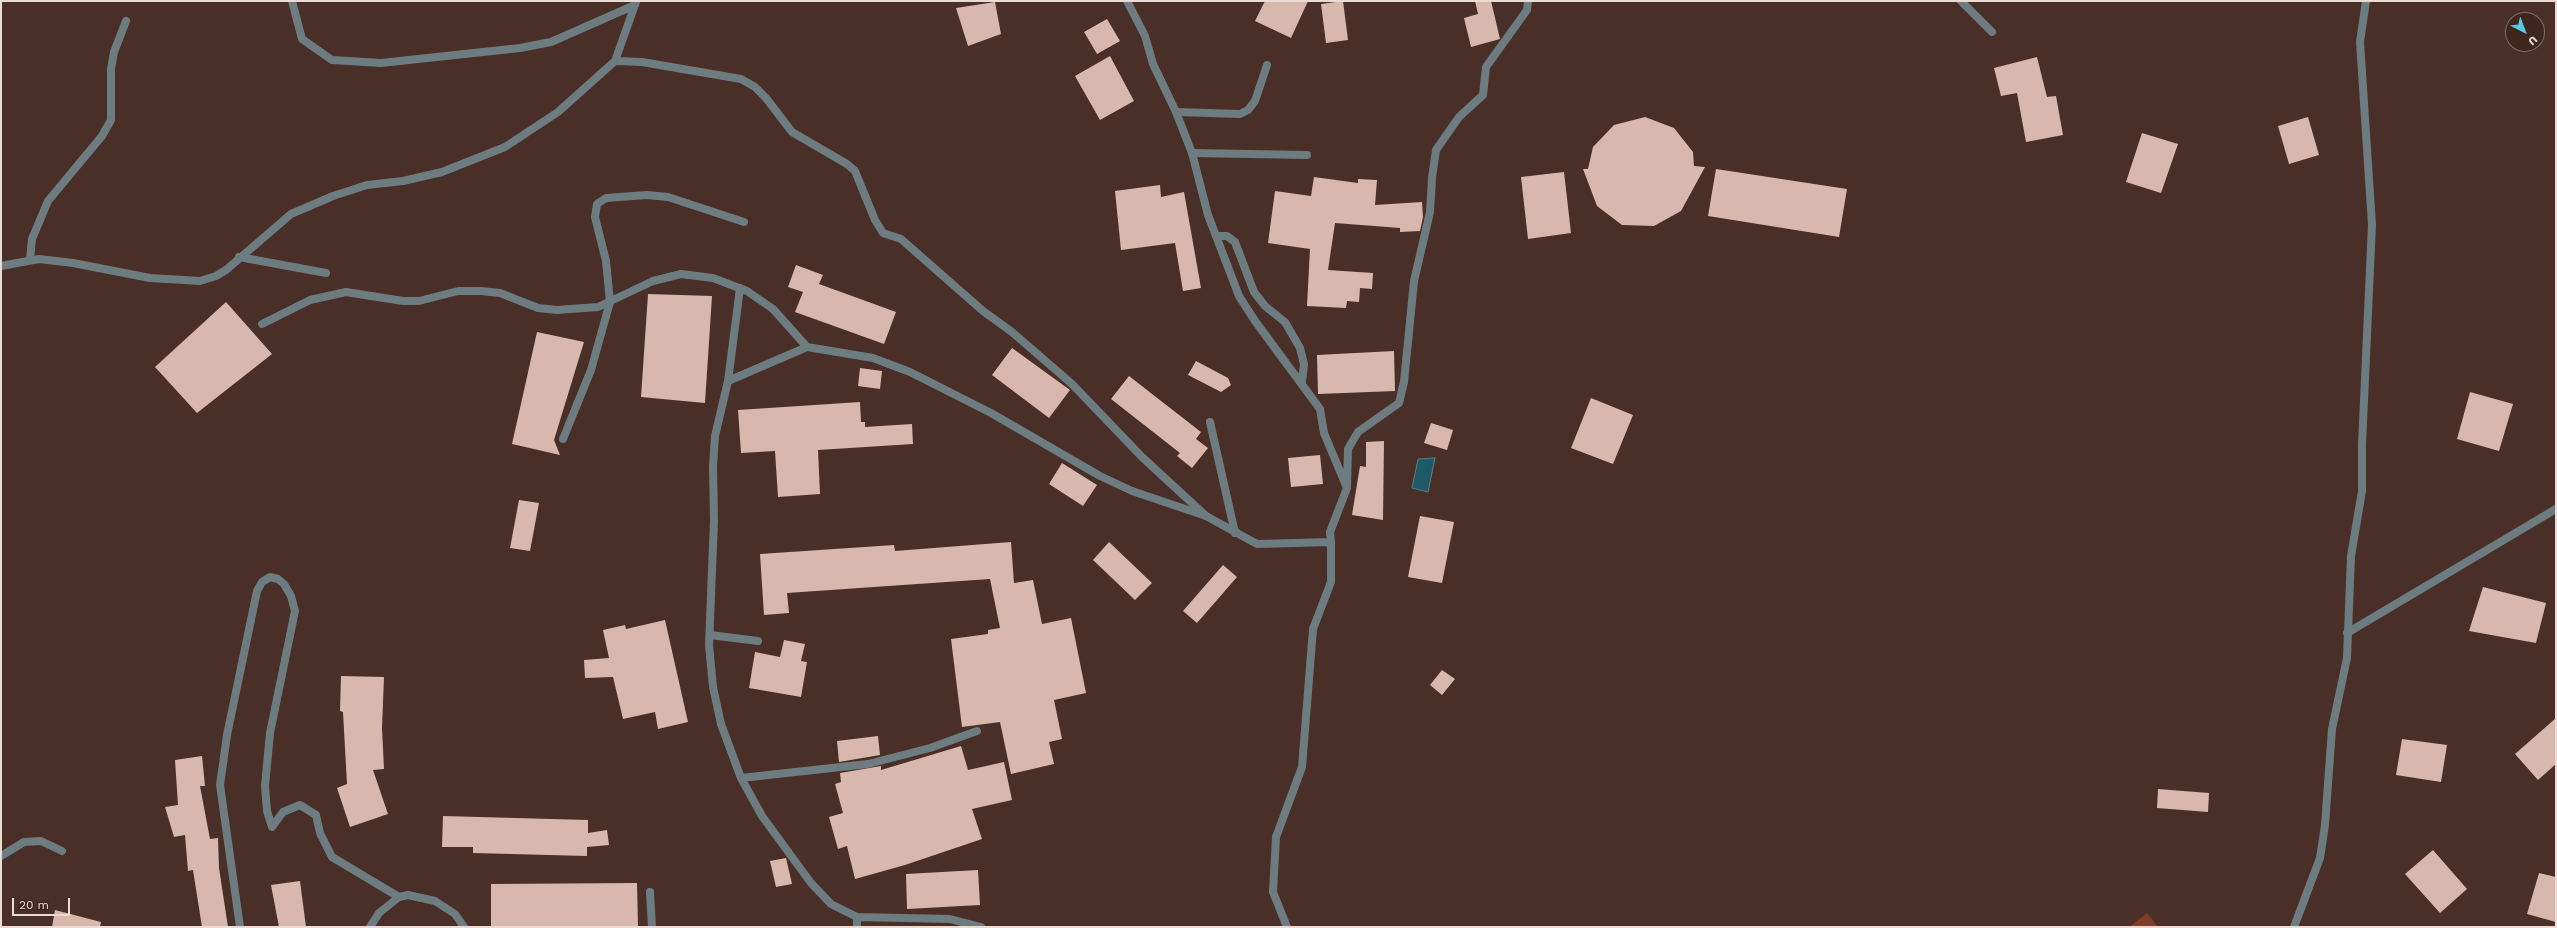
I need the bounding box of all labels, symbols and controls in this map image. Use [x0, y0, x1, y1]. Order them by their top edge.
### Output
north arrow [2505, 12, 2545, 52]
text: U [2525, 33, 2540, 48]
scale bar [14, 890, 72, 916]
text: 20 m [19, 898, 49, 912]

